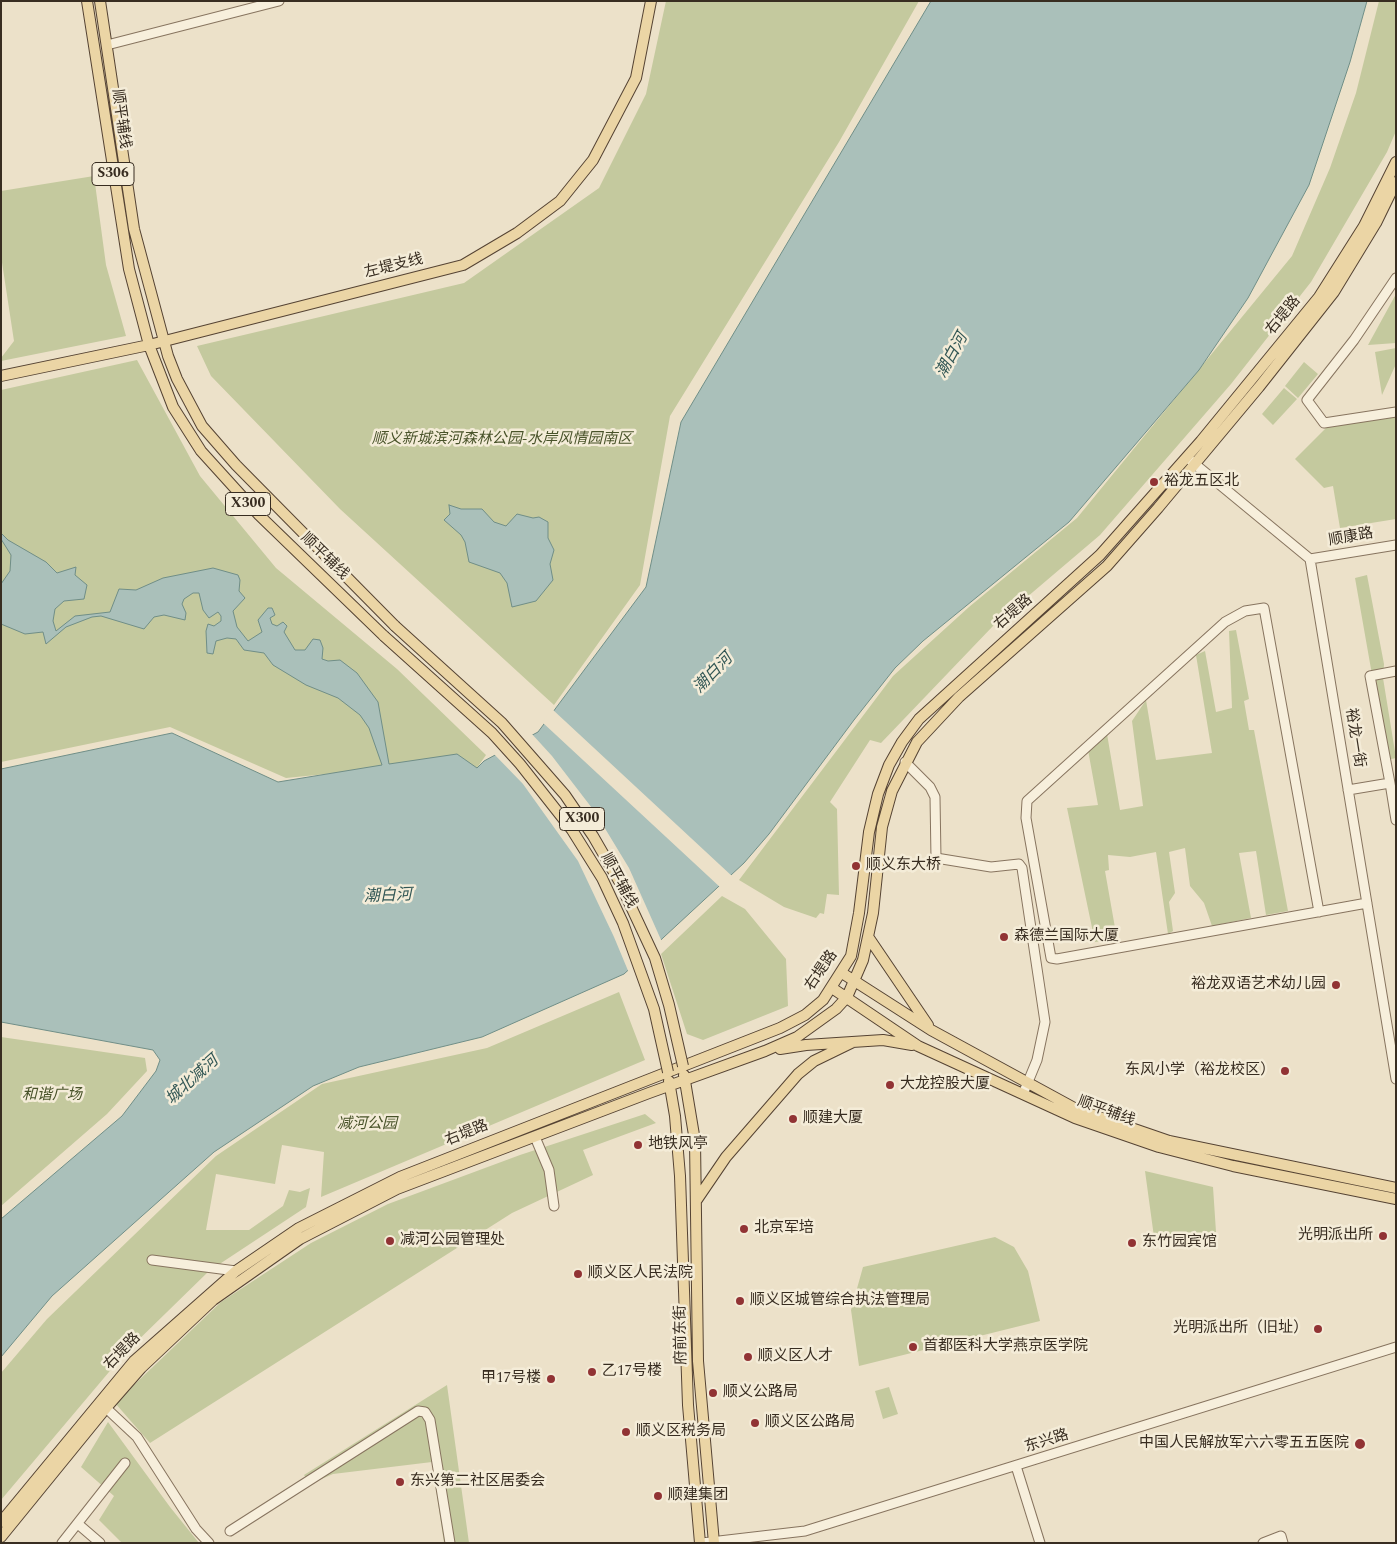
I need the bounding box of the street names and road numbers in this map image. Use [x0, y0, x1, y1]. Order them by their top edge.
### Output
street label: 顺平辅线 [107, 88, 133, 150]
road number: S306 [92, 162, 134, 185]
street label: 左堤支线 [363, 251, 425, 283]
street label: 右堤路 [1263, 293, 1305, 339]
road number: X300 [226, 492, 270, 516]
street label: 顺康路 [1327, 525, 1375, 551]
street label: 顺平辅线 [296, 530, 352, 584]
street label: 右堤路 [991, 591, 1037, 635]
street label: 裕龙一街 [1340, 707, 1368, 769]
road number: X300 [560, 808, 604, 831]
street label: 顺平辅线 [596, 850, 640, 912]
street label: 右堤路 [802, 947, 842, 995]
street label: 顺平辅线 [1075, 1093, 1137, 1131]
street label: 右堤路 [443, 1117, 491, 1151]
street label: 府前东街 [672, 1305, 692, 1365]
street label: 右堤路 [101, 1330, 145, 1374]
street label: 东兴路 [1023, 1427, 1071, 1457]

